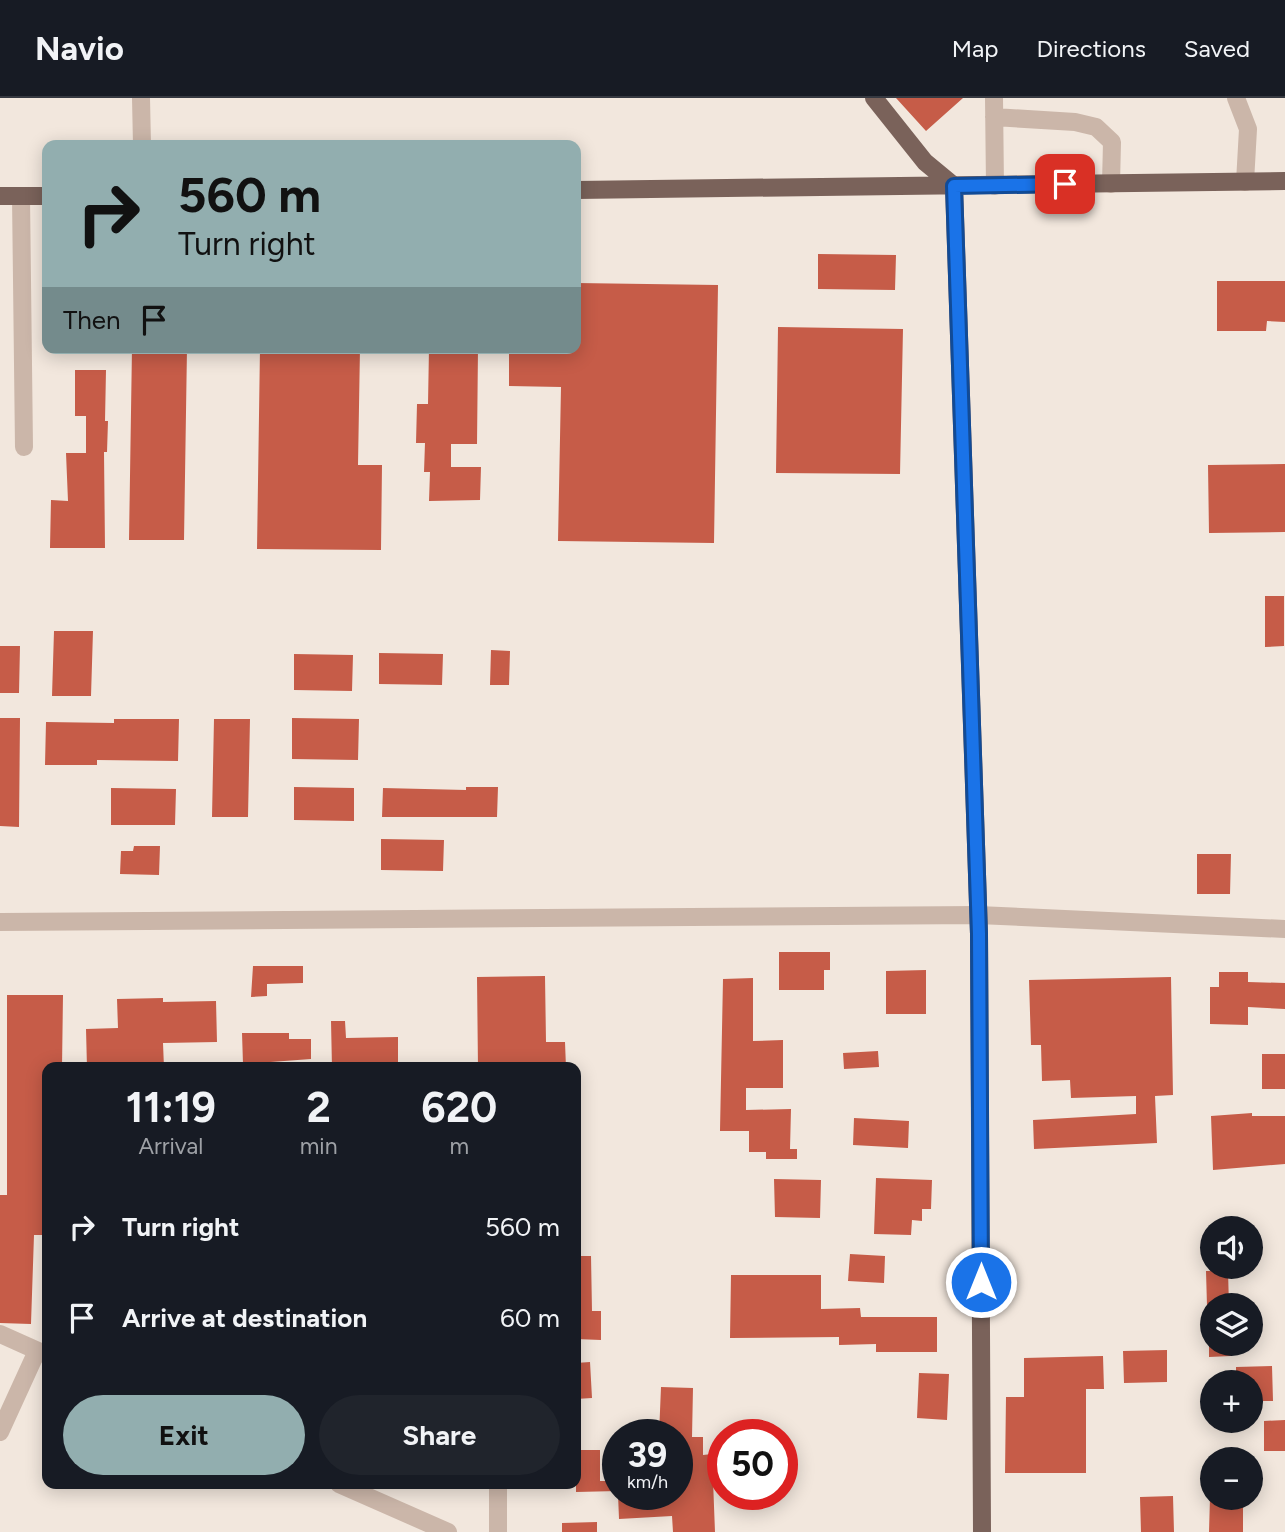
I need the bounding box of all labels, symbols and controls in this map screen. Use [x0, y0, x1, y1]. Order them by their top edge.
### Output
text: Navio [35, 29, 124, 68]
text: Map [952, 34, 998, 63]
text: Directions [1036, 34, 1146, 63]
text: Saved [1184, 34, 1250, 63]
pin [1035, 154, 1095, 214]
text: 560 m [178, 165, 321, 224]
icon: arrive [1046, 165, 1084, 203]
icon: right [63, 168, 154, 259]
text: Turn right [178, 225, 316, 263]
icon: arrive [135, 301, 173, 339]
text: Then [63, 304, 121, 336]
text: 11:19 [126, 1082, 216, 1133]
text: 2 [306, 1082, 331, 1133]
text: 620 [421, 1082, 497, 1133]
text: Arrival [138, 1132, 203, 1160]
text: min [300, 1132, 338, 1160]
text: m [449, 1132, 469, 1160]
icon: right [63, 1208, 101, 1246]
text: Turn right [122, 1211, 239, 1243]
text: 560 m [485, 1211, 560, 1243]
map controls [1200, 1216, 1263, 1510]
button: sound [1200, 1216, 1263, 1279]
position arrow [944, 1245, 1018, 1319]
button: layers [1200, 1293, 1263, 1356]
icon: arrive [63, 1299, 101, 1337]
text: Arrive at destination [122, 1302, 367, 1334]
text: 60 m [500, 1302, 560, 1334]
button: + [1200, 1370, 1263, 1433]
button: Exit [63, 1395, 305, 1475]
button: Share [319, 1395, 560, 1475]
speed limit sign: 50 [707, 1419, 798, 1510]
text: 39 [628, 1434, 667, 1476]
button: − [1200, 1447, 1263, 1510]
text: km/h [627, 1471, 668, 1493]

